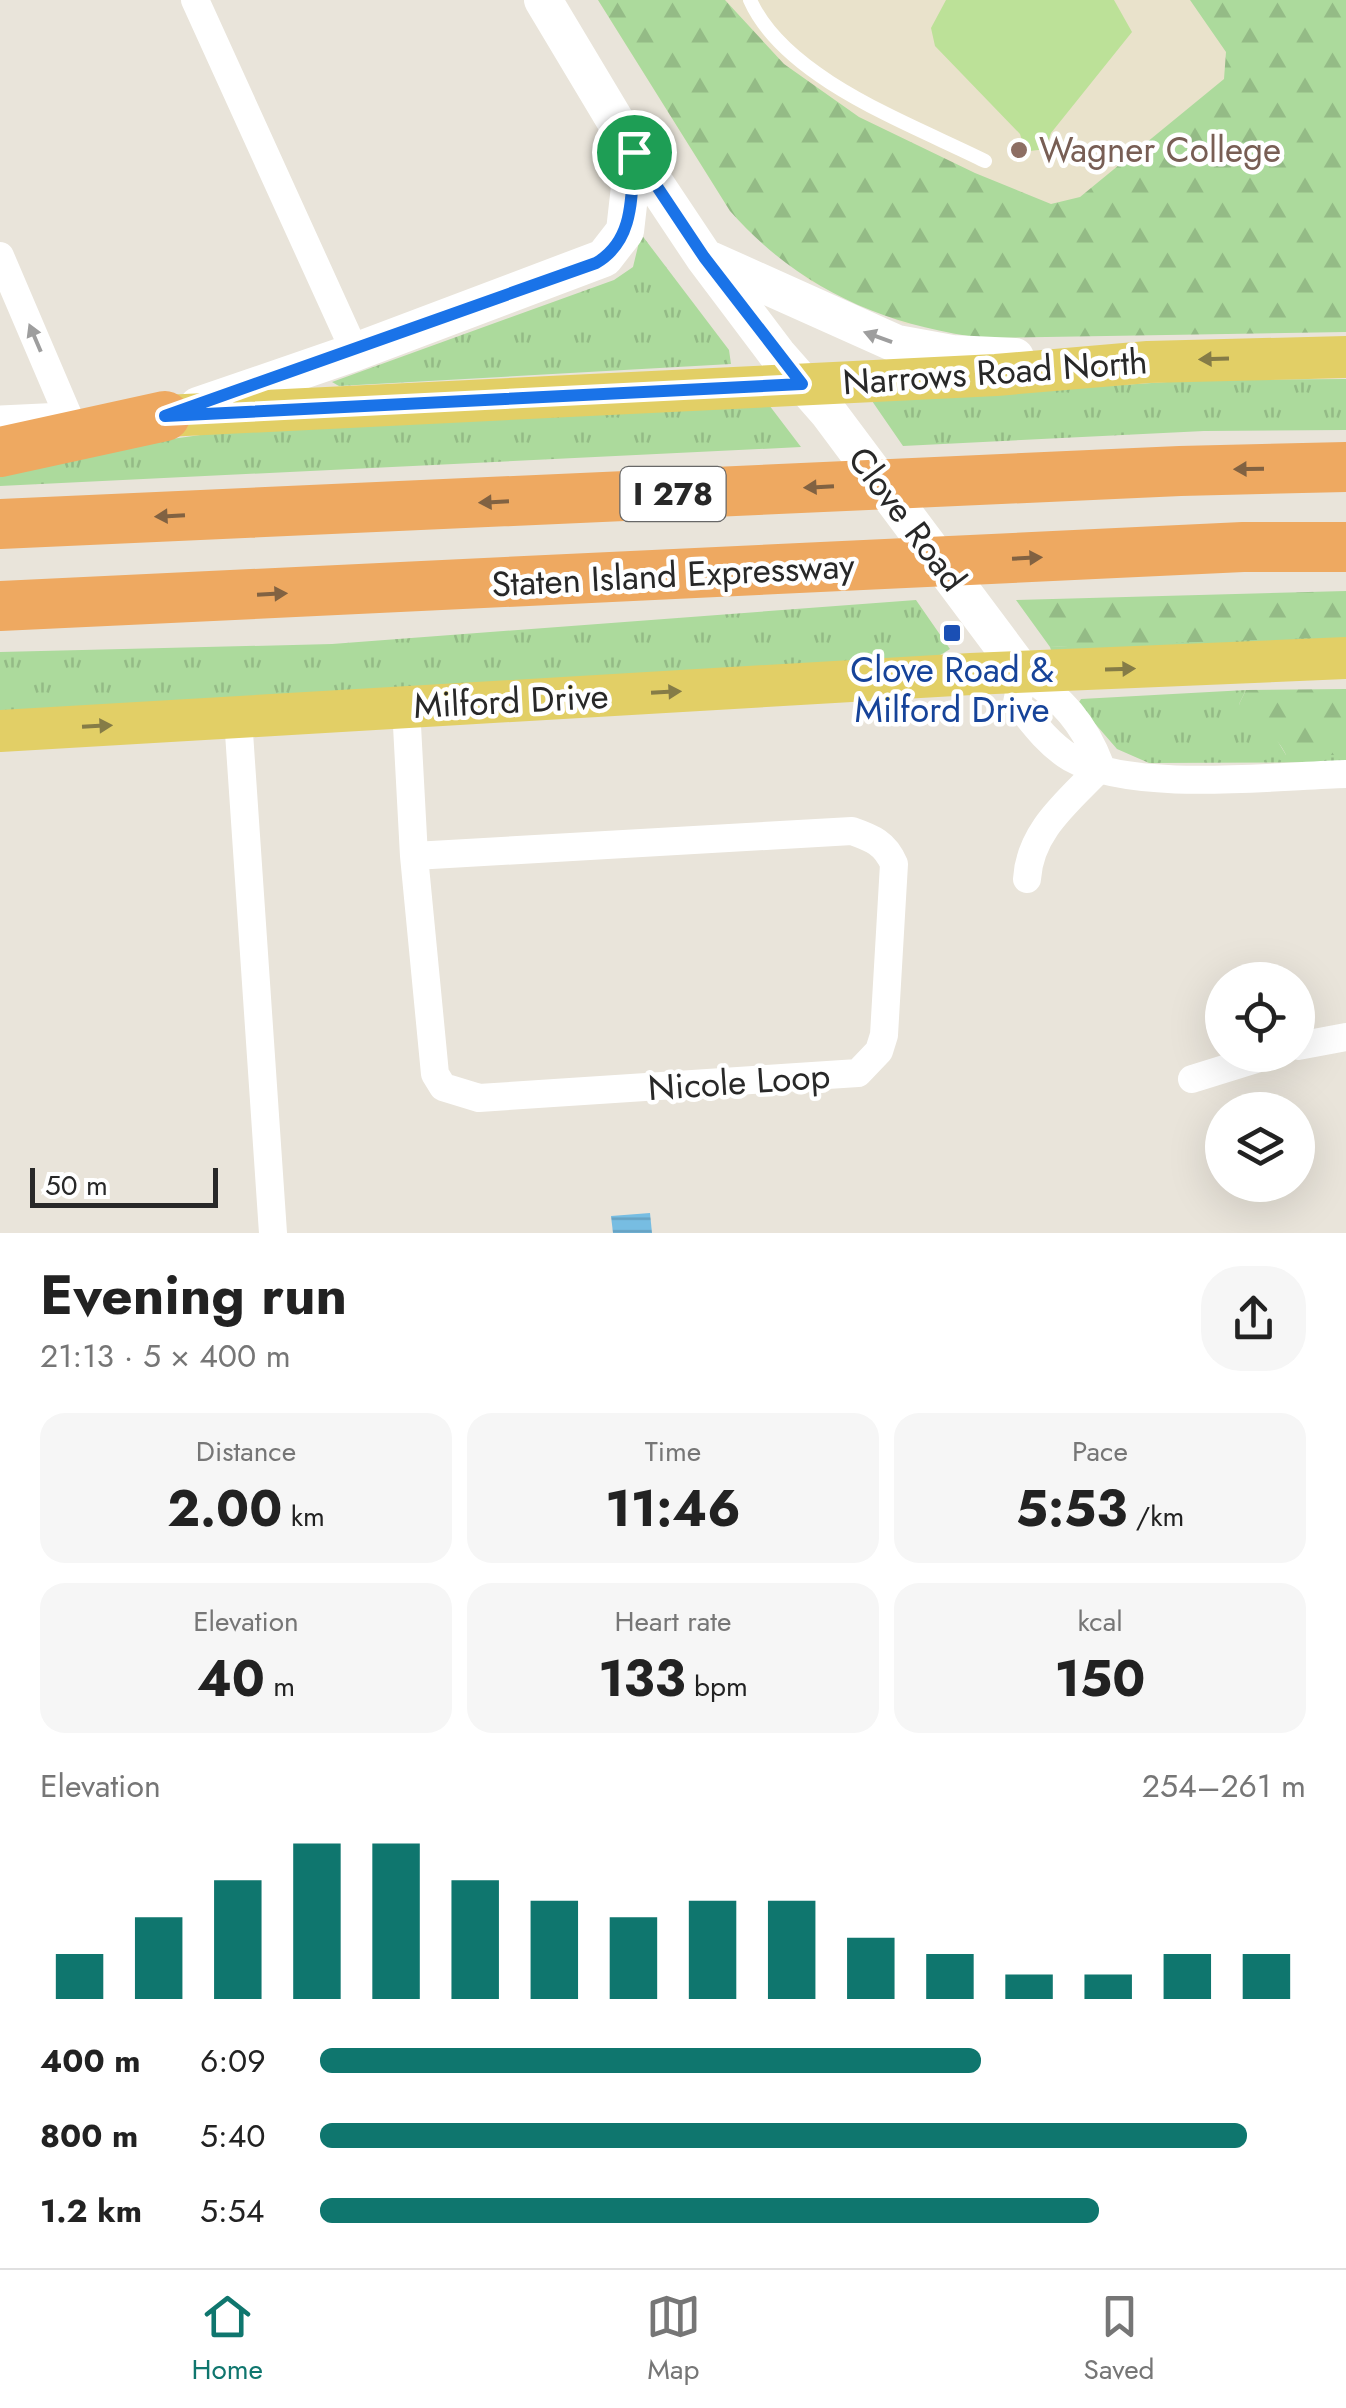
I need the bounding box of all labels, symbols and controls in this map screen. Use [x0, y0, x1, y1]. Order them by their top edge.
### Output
pin [592, 110, 677, 195]
icon: arrive [607, 125, 662, 180]
place label: Wagner College [1039, 125, 1281, 175]
marker: Wagner College [1008, 139, 1030, 161]
one-way arrow [27, 323, 43, 353]
one-way arrow [862, 329, 892, 344]
street label: Narrows Road North [841, 336, 1149, 408]
one-way arrow [1197, 351, 1229, 367]
street label: Clove Road [836, 436, 978, 602]
one-way arrow [1232, 461, 1264, 477]
road number: I 278 [620, 467, 726, 521]
one-way arrow [802, 479, 834, 495]
one-way arrow [478, 494, 510, 510]
one-way arrow [153, 509, 185, 525]
street label: Staten Island Expressway [490, 540, 856, 609]
one-way arrow [1011, 550, 1043, 566]
one-way arrow [257, 585, 289, 601]
marker: Clove Road & Milford Drive [941, 622, 963, 644]
place label: Clove Road & Milford Drive [850, 645, 1054, 735]
one-way arrow [1105, 661, 1137, 677]
street label: Milford Drive [412, 671, 610, 731]
one-way arrow [651, 684, 683, 700]
one-way arrow [82, 718, 114, 734]
map controls [1205, 962, 1315, 1202]
button: locate [1205, 962, 1315, 1072]
street label: Nicole Loop [646, 1051, 832, 1113]
button: layers [1205, 1092, 1315, 1202]
scale bar [30, 1163, 218, 1208]
text: 50 m [45, 1165, 108, 1206]
text: Evening run [40, 1255, 347, 1335]
button: share [1201, 1266, 1306, 1371]
text: 21:13 · 5 × 400 m [40, 1333, 291, 1379]
text: Distance [196, 1431, 296, 1472]
text: Time [645, 1431, 701, 1472]
text: Pace [1072, 1431, 1128, 1472]
text: 2.00 [167, 1472, 282, 1545]
text: 11:46 [605, 1472, 741, 1545]
text: 5:53 [1016, 1472, 1127, 1545]
text: km [282, 1496, 325, 1537]
text: /km [1127, 1496, 1184, 1537]
text: Elevation [193, 1601, 299, 1642]
text: Heart rate [615, 1601, 731, 1642]
text: kcal [1077, 1601, 1123, 1642]
text: 40 [197, 1642, 265, 1715]
text: 133 [598, 1642, 686, 1715]
text: 150 [1055, 1642, 1145, 1715]
text: m [265, 1666, 295, 1707]
text: bpm [686, 1666, 748, 1707]
text: Elevation [40, 1763, 161, 1809]
text: 254–261 m [1142, 1763, 1306, 1809]
text: 400 m [40, 2038, 141, 2084]
text: 6:09 [200, 2038, 266, 2084]
text: 800 m [40, 2113, 138, 2159]
text: 5:40 [200, 2113, 266, 2159]
text: 1.2 km [40, 2188, 142, 2234]
text: 5:54 [200, 2188, 264, 2234]
tab: Home [191, 2289, 263, 2390]
tab: Map [646, 2289, 701, 2390]
tab: Saved [1084, 2289, 1155, 2390]

